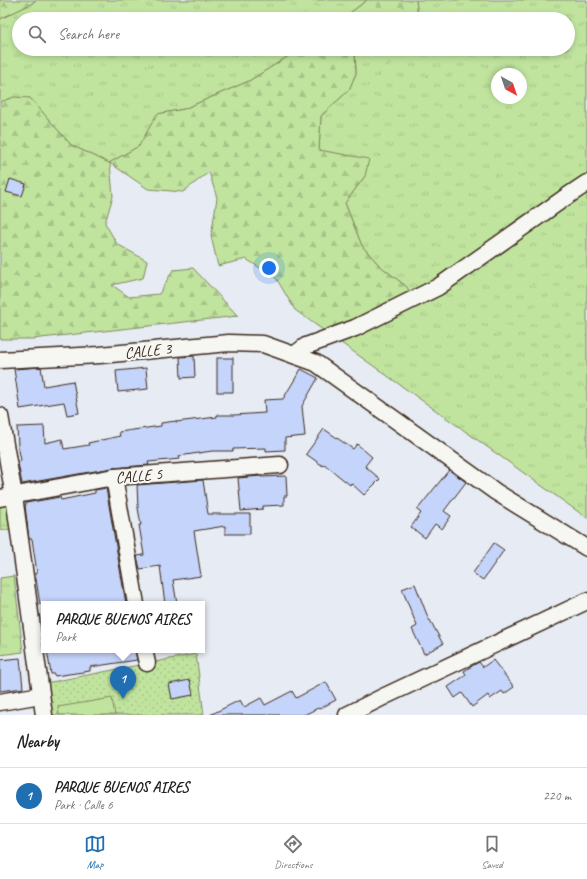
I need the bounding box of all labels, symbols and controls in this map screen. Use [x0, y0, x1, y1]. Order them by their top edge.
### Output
search box [12, 12, 575, 56]
icon: search [26, 23, 48, 45]
text: Search here [58, 25, 119, 44]
north arrow [491, 68, 527, 104]
your location [259, 258, 279, 278]
street label: CALLE 3 [124, 338, 174, 363]
street label: CALLE 5 [115, 464, 164, 488]
popup [41, 601, 205, 653]
text: PARQUE BUENOS AIRES [55, 610, 191, 629]
text: Park [55, 629, 76, 645]
pin: 1 [110, 666, 136, 699]
text: Nearby [16, 731, 59, 752]
text: PARQUE BUENOS AIRES [54, 778, 189, 797]
text: 1 [26, 788, 32, 804]
text: 220 m [543, 788, 571, 804]
text: Park · Calle 6 [54, 797, 113, 813]
tab: Map [84, 833, 106, 871]
tab: Directions [274, 833, 313, 871]
tab: Saved [481, 833, 503, 871]

